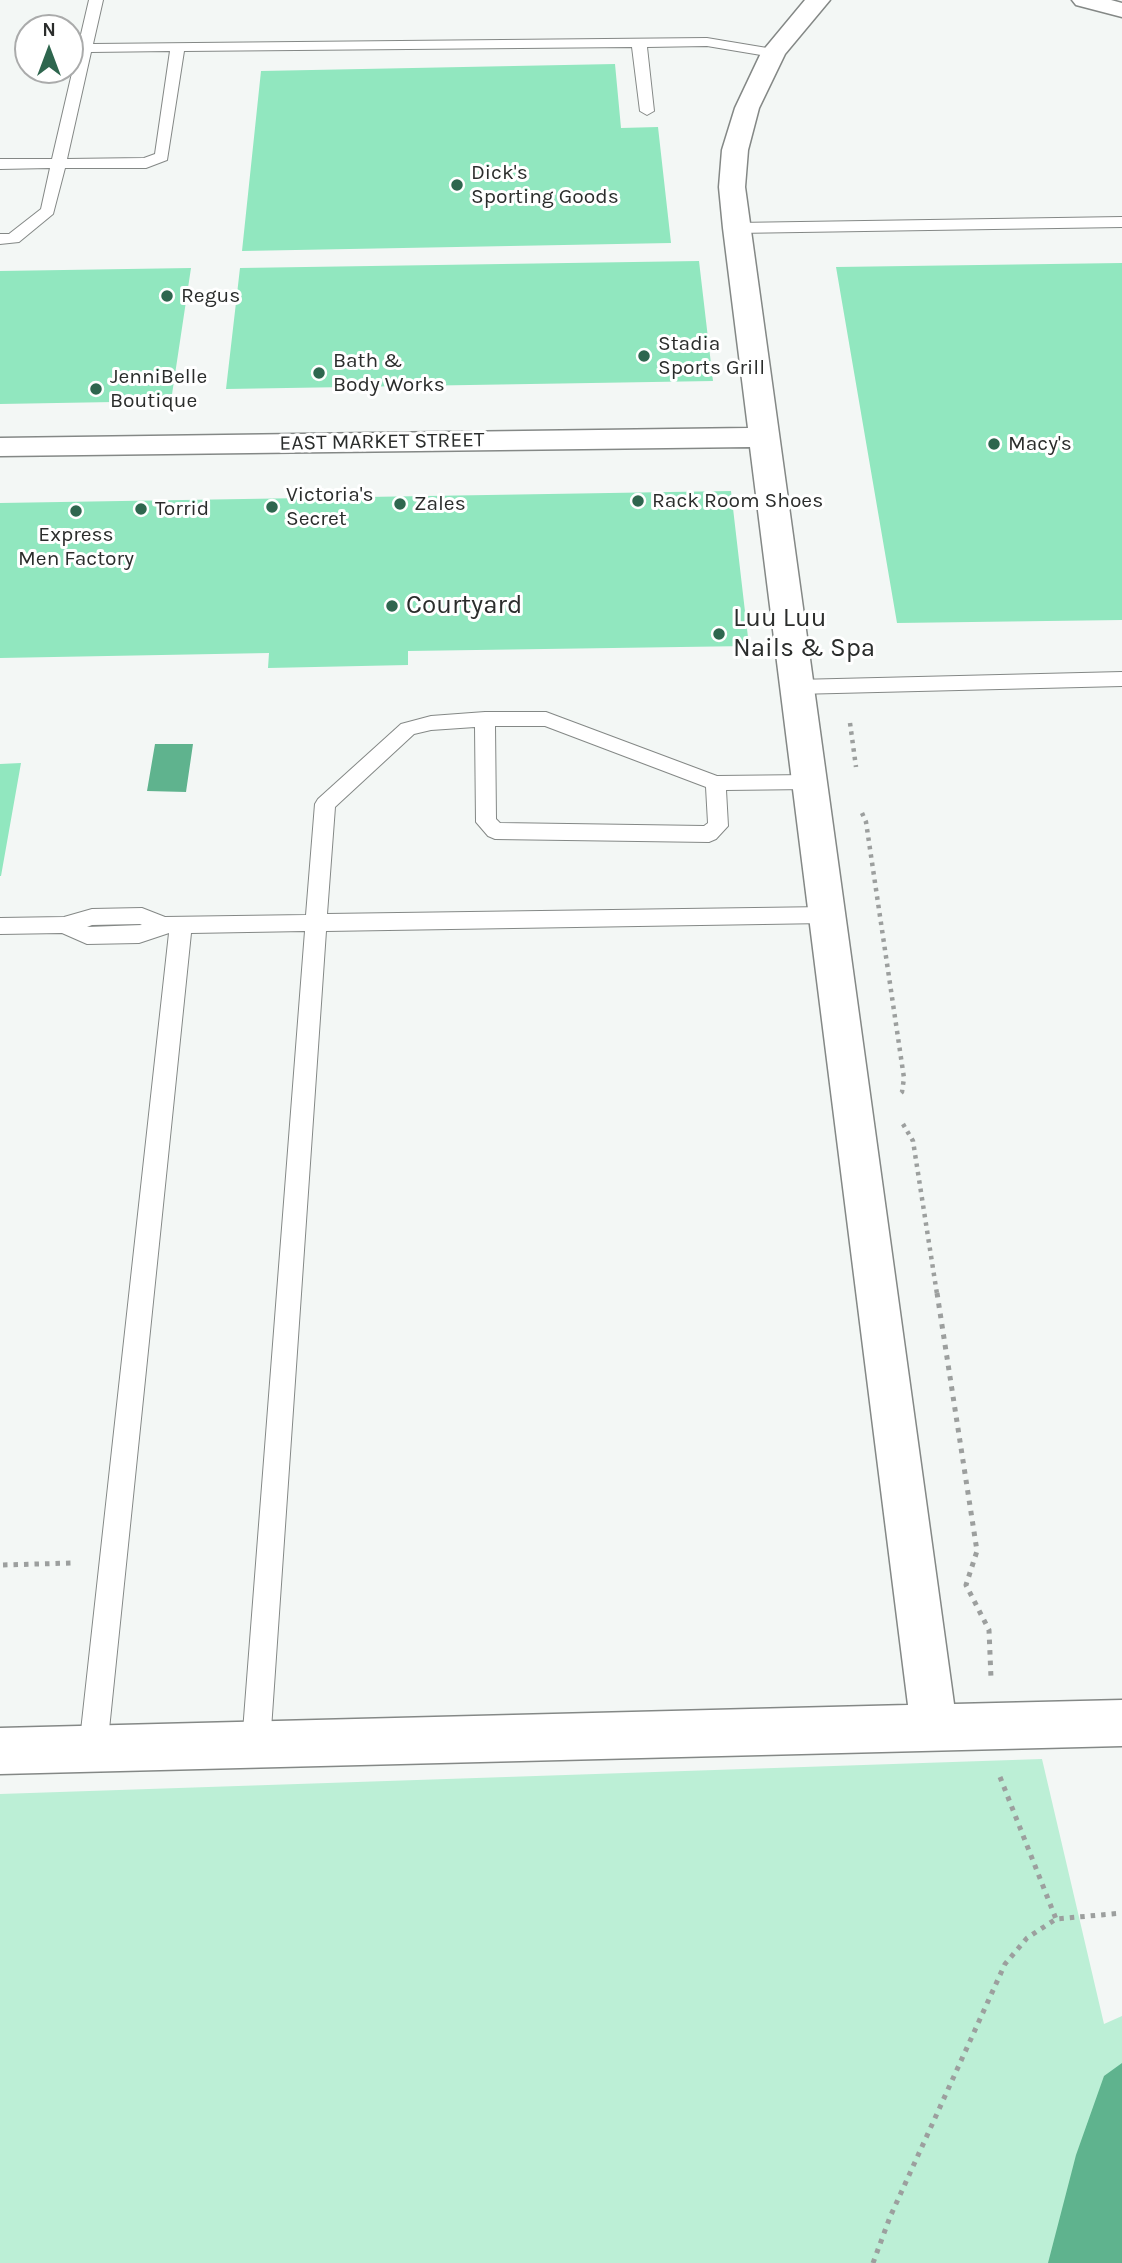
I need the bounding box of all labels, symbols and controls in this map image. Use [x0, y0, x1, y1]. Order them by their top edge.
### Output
north arrow [14, 14, 84, 84]
text: N [42, 19, 56, 41]
place label: Dick's Sporting Goods [471, 160, 619, 210]
marker: Dick's Sporting Goods [449, 177, 465, 193]
place label: Regus [181, 283, 240, 309]
marker: Regus [159, 288, 175, 304]
place label: Stadia Sports Grill [658, 331, 765, 381]
place label: Bath & Body Works [333, 348, 445, 398]
marker: Stadia Sports Grill [636, 348, 652, 364]
place label: JenniBelle Boutique [110, 364, 207, 414]
marker: Bath & Body Works [311, 365, 327, 381]
marker: JenniBelle Boutique [88, 381, 104, 397]
street label: EAST MARKET STREET [279, 428, 485, 456]
place label: Macy's [1008, 431, 1072, 457]
marker: Macy's [986, 436, 1002, 452]
place label: Victoria's Secret [286, 482, 374, 532]
place label: Rack Room Shoes [652, 488, 823, 514]
place label: Zales [414, 491, 466, 517]
marker: Rack Room Shoes [630, 493, 646, 509]
place label: Torrid [155, 496, 209, 522]
marker: Zales [392, 496, 408, 512]
marker: Victoria's Secret [264, 499, 280, 515]
marker: Torrid [133, 501, 149, 517]
marker: Express Men Factory [68, 503, 84, 519]
place label: Express Men Factory [18, 522, 134, 572]
place label: Courtyard [406, 590, 522, 622]
marker: Courtyard [384, 598, 400, 614]
place label: Luu Luu Nails & Spa [733, 603, 875, 664]
marker: Luu Luu Nails & Spa [711, 626, 727, 642]

